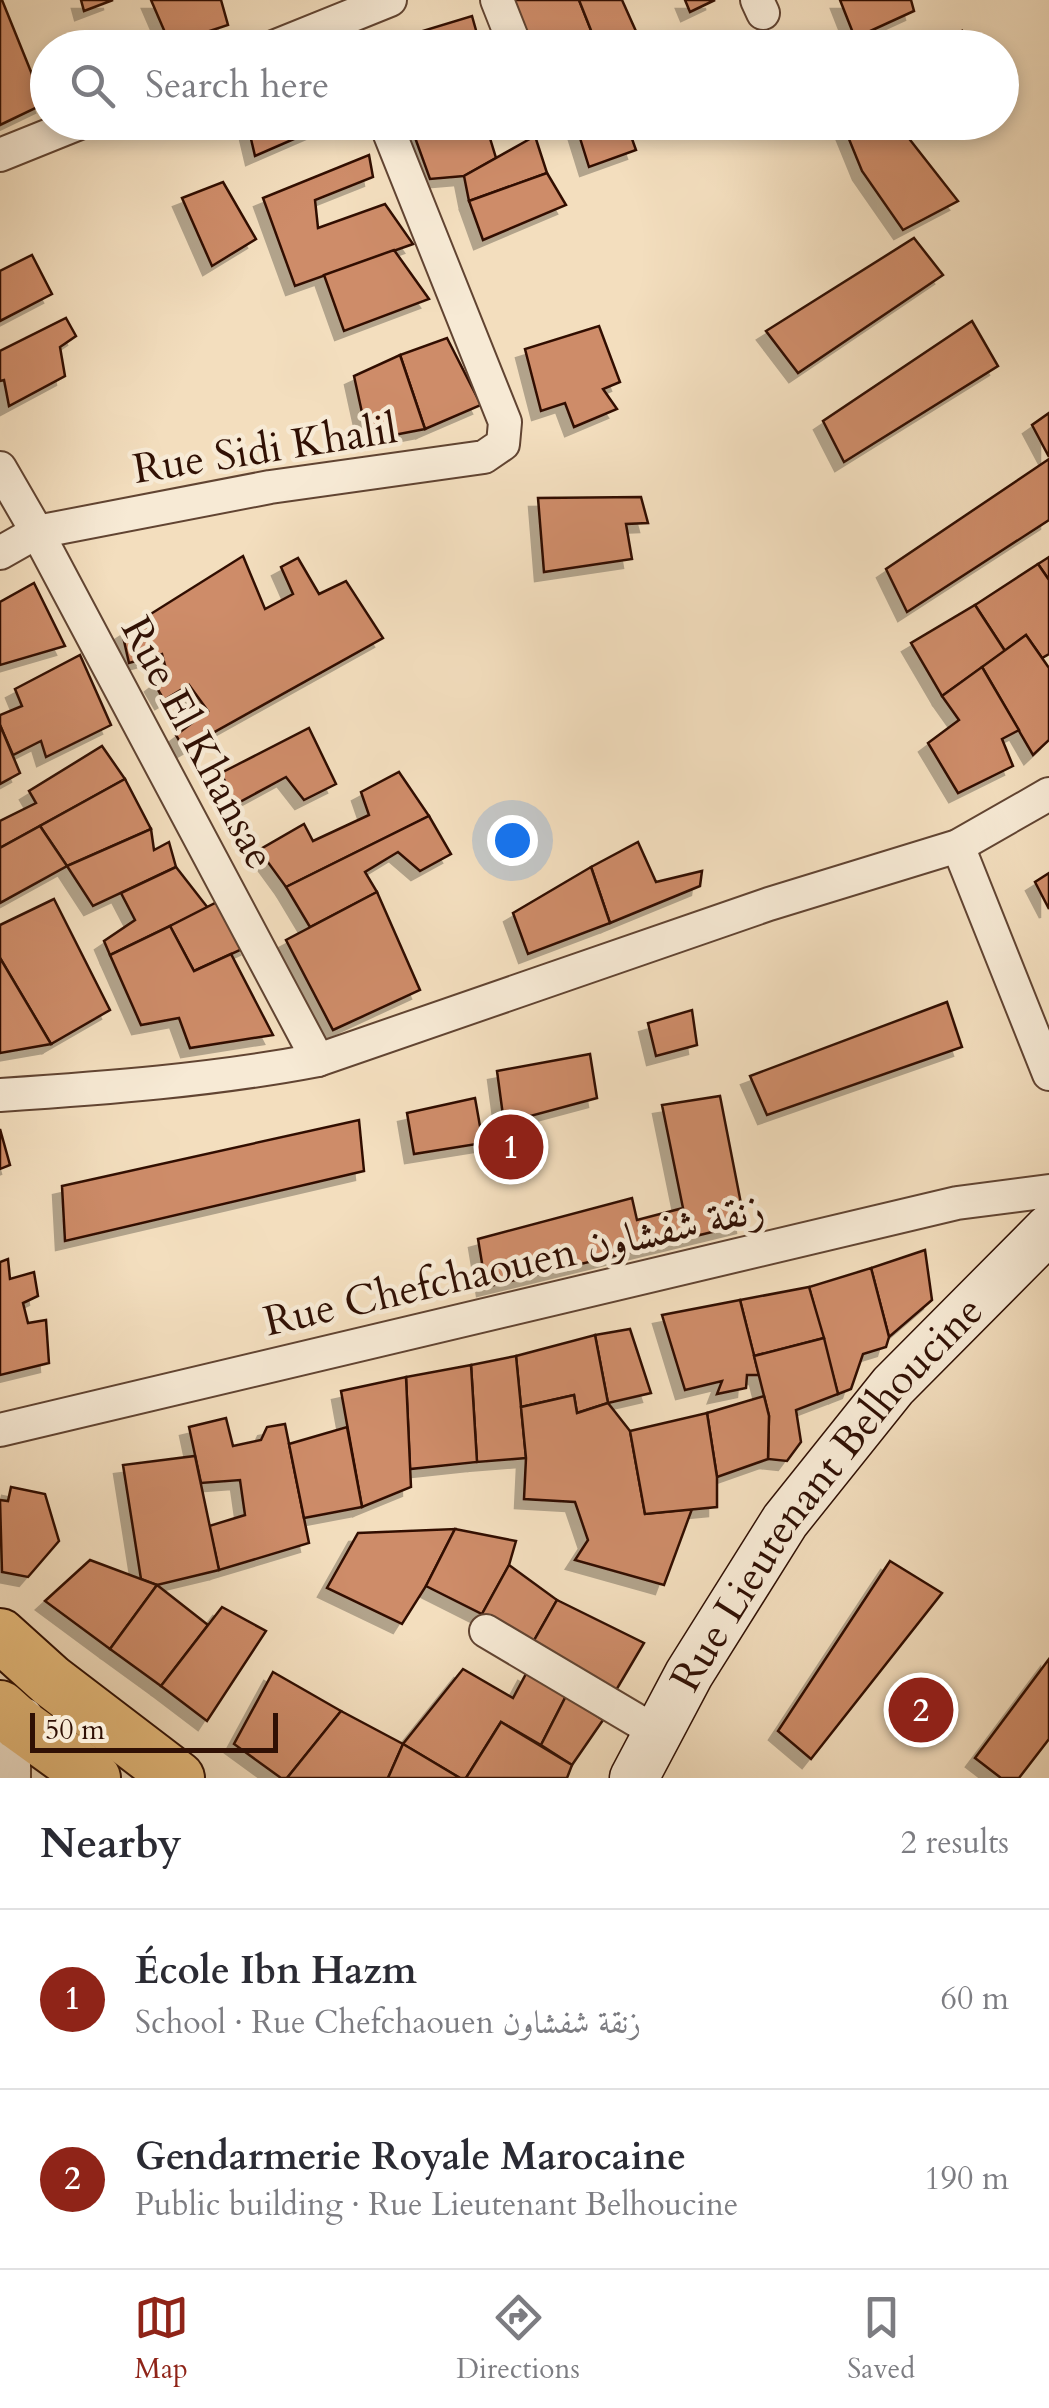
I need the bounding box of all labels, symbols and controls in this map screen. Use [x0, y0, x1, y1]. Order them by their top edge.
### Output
search box [30, 30, 1019, 140]
icon: search [65, 58, 120, 113]
text: Search here [145, 59, 329, 111]
street label: Rue Sidi Khalil [129, 400, 401, 498]
street label: Rue El Khansae [108, 607, 288, 879]
your location [487, 815, 538, 866]
pin: 1 [478, 1110, 544, 1184]
street label: Rue Chefchaouen زنقة شفشاون [258, 1180, 770, 1350]
street label: Rue Lieutenant Belhoucine [657, 1283, 996, 1701]
pin: 2 [888, 1672, 954, 1748]
scale bar [30, 1708, 278, 1752]
text: 50 m [45, 1711, 105, 1749]
text: Nearby [40, 1815, 182, 1872]
text: 2 results [901, 1821, 1009, 1865]
text: École Ibn Hazm [135, 1945, 417, 1997]
text: 1 [64, 1977, 81, 2021]
text: 60 m [941, 1977, 1009, 2021]
text: School · Rue Chefchaouen زنقة شفشاون [135, 2001, 641, 2045]
text: Gendarmerie Royale Marocaine [135, 2131, 686, 2183]
text: 2 [64, 2157, 81, 2201]
text: 190 m [924, 2157, 1009, 2201]
text: Public building · Rue Lieutenant Belhoucine [135, 2183, 738, 2227]
tab: Map [134, 2290, 189, 2388]
tab: Directions [456, 2290, 580, 2388]
tab: Saved [847, 2290, 915, 2388]

